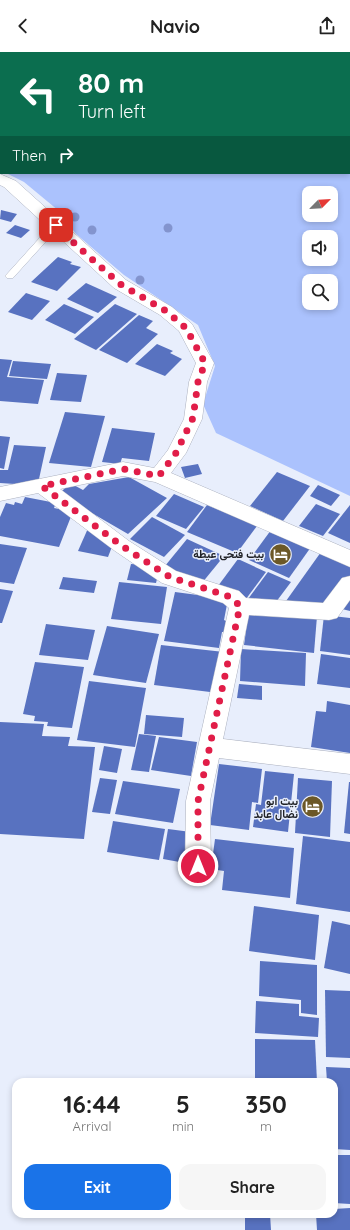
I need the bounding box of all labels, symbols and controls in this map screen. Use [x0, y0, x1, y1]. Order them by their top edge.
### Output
icon: back [12, 15, 34, 37]
text: Navio [150, 15, 200, 38]
icon: share [316, 15, 338, 37]
text: 80 m [78, 65, 144, 100]
icon: left [12, 68, 64, 120]
text: Turn left [78, 100, 146, 123]
icon: right [55, 144, 77, 166]
text: Then [12, 146, 47, 165]
north arrow [302, 186, 338, 222]
map controls [302, 186, 338, 310]
pin [39, 208, 73, 242]
icon: arrive [45, 214, 67, 236]
button: sound [302, 230, 338, 266]
button: search [302, 274, 338, 310]
hotel icon: بيت فتحى عيطة [267, 541, 293, 567]
place label: بيت فتحى عيطة [193, 547, 264, 561]
place label: بيت ابو نضال عابد [254, 794, 298, 821]
hotel icon: بيت ابو نضال عابد [300, 794, 326, 820]
position arrow [177, 845, 219, 887]
text: 16:44 [63, 1089, 121, 1119]
text: 5 [176, 1089, 190, 1119]
text: 350 [245, 1089, 287, 1119]
text: Arrival [72, 1118, 111, 1134]
text: min [172, 1118, 194, 1134]
text: m [260, 1118, 272, 1134]
button: Exit [24, 1164, 171, 1210]
button: Share [179, 1164, 326, 1210]

